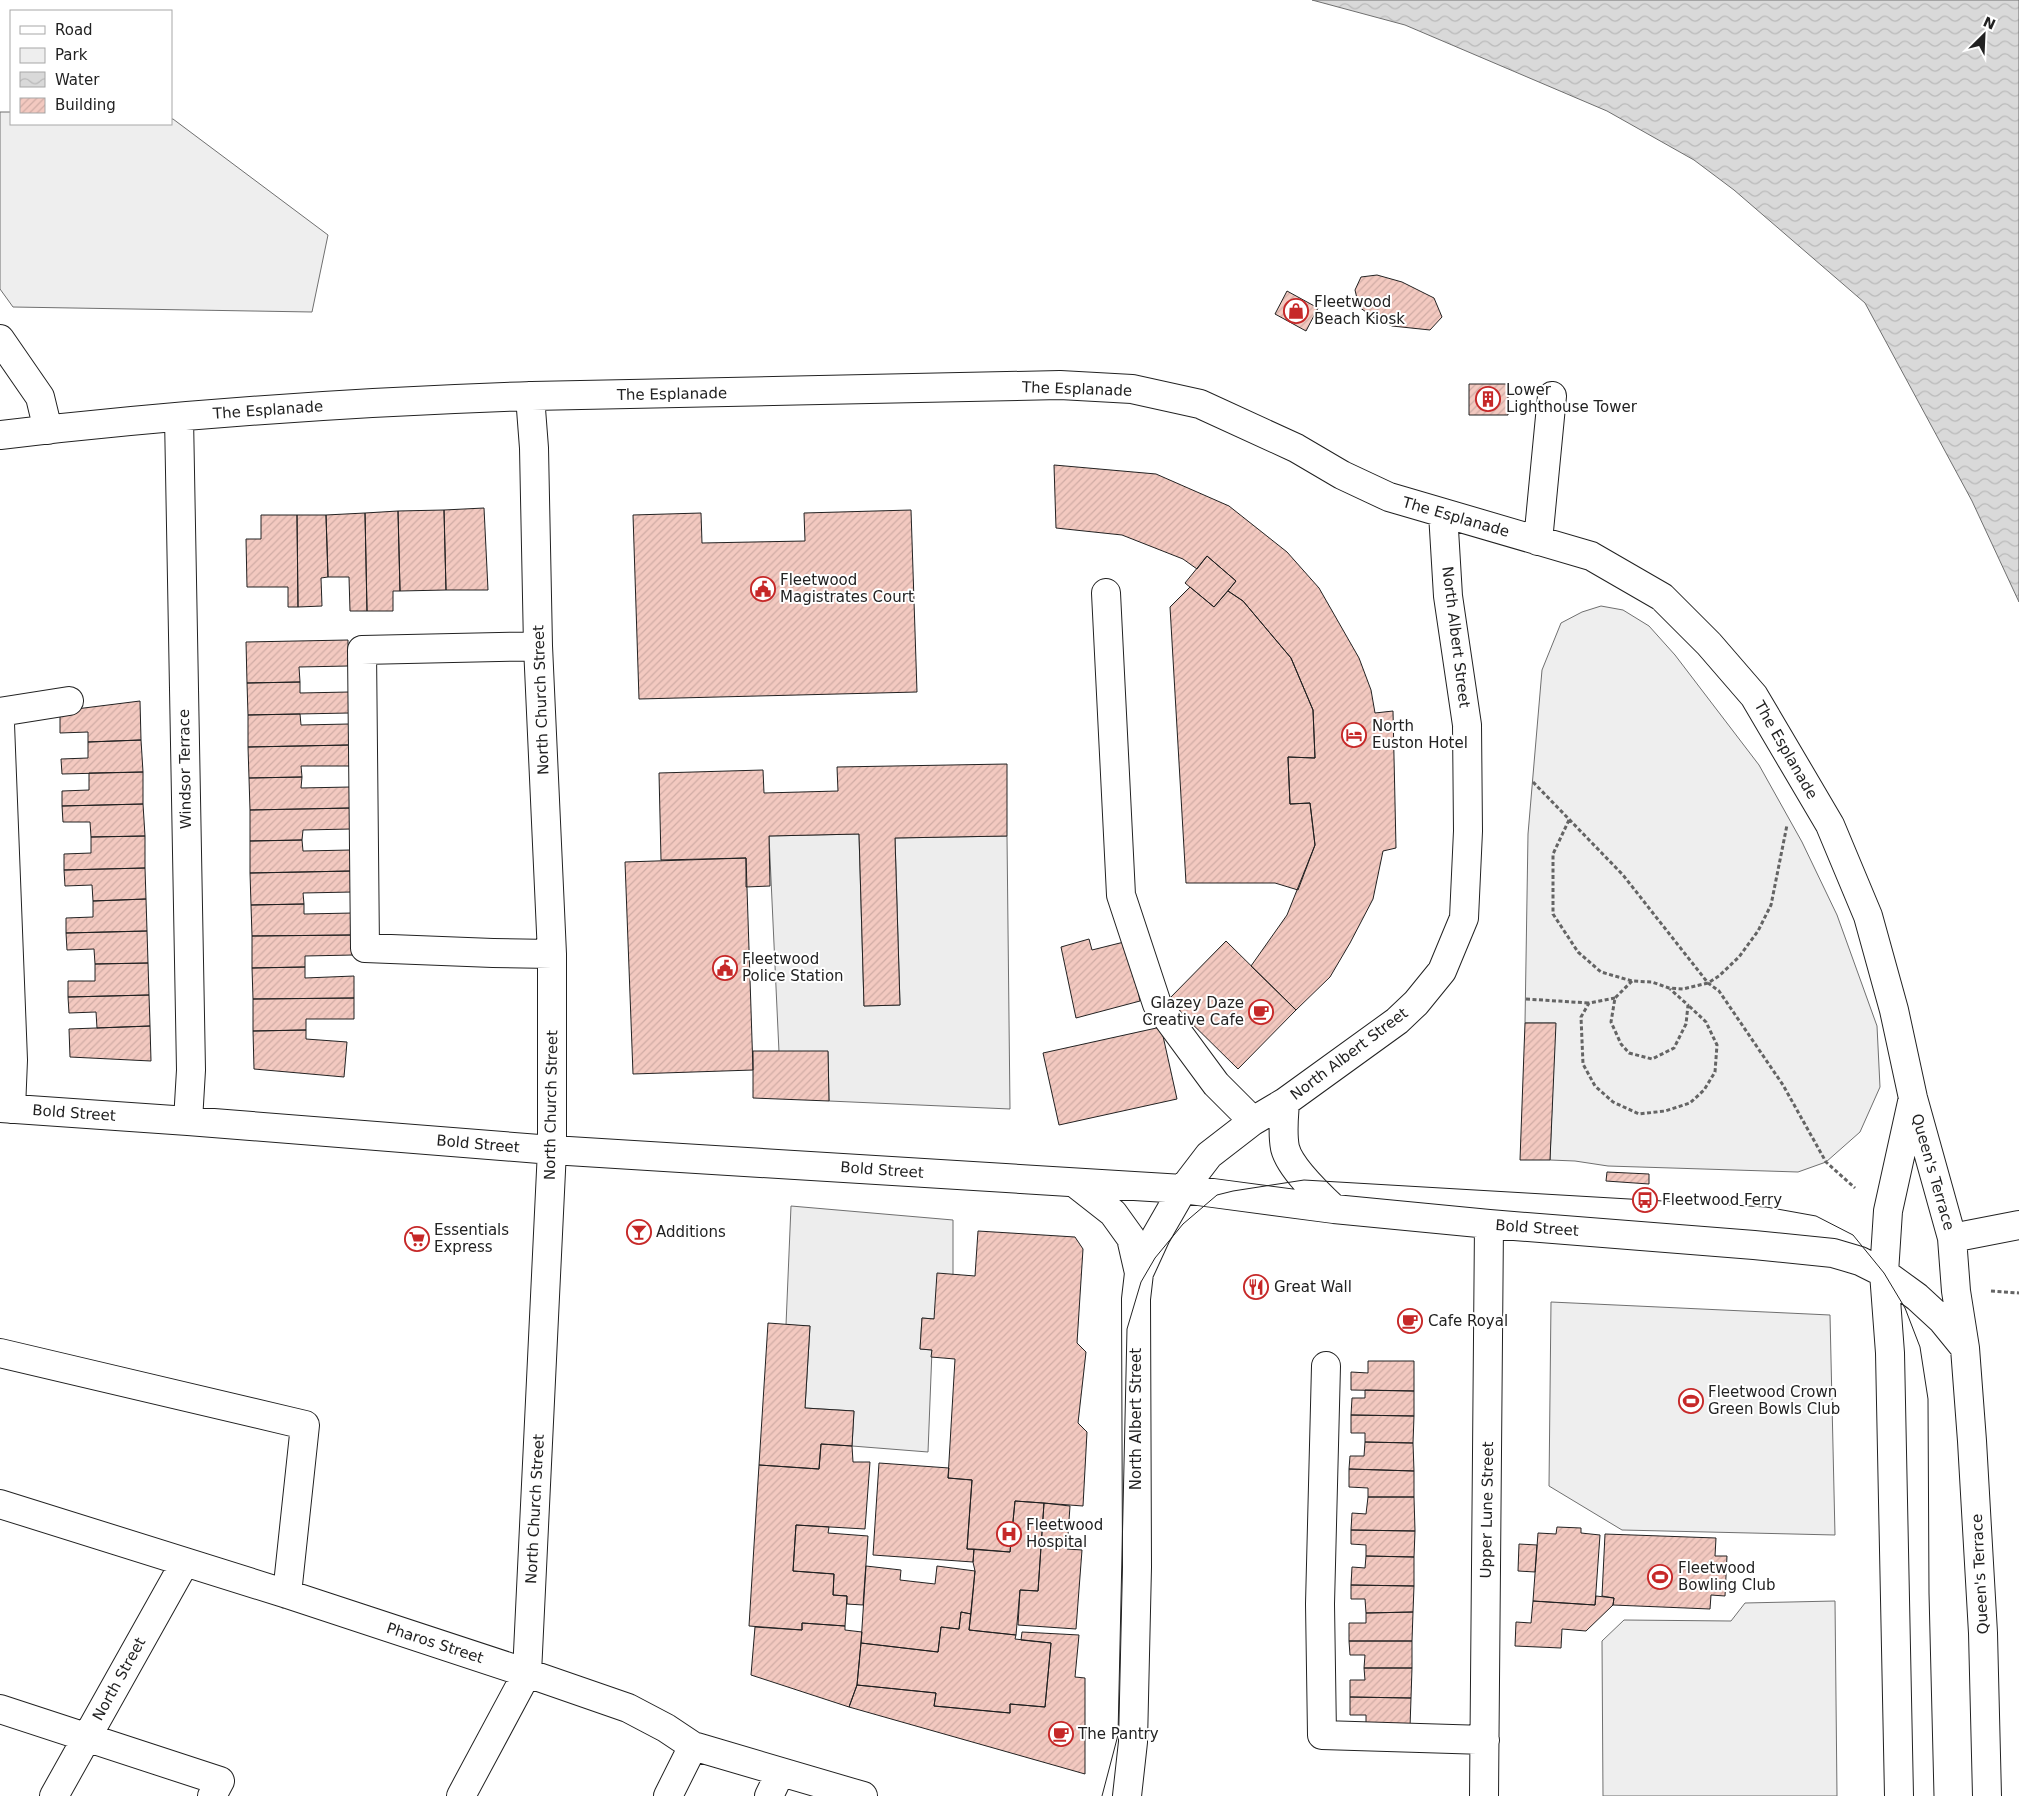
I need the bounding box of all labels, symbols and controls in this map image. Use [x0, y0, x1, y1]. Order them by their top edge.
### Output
legend [10, 10, 172, 125]
north arrow [1959, 10, 2009, 60]
text: N [1981, 13, 1998, 33]
text: Road [55, 21, 93, 39]
text: Park [55, 46, 88, 64]
text: Water [55, 71, 100, 89]
text: Building [55, 96, 116, 114]
place label: Fleetwood Beach Kiosk [1314, 293, 1405, 328]
shop icon: Fleetwood Beach Kiosk [1283, 298, 1309, 324]
street label: The Esplanade [1021, 378, 1132, 400]
place label: Lower Lighthouse Tower [1506, 381, 1638, 416]
street label: The Esplanade [616, 384, 727, 404]
building icon: Lower Lighthouse Tower [1475, 386, 1501, 412]
street label: The Esplanade [211, 397, 324, 423]
street label: The Esplanade [1400, 493, 1511, 541]
street label: North Albert Street [1438, 565, 1474, 709]
place label: Fleetwood Magistrates Court [780, 571, 914, 606]
public building icon: Fleetwood Magistrates Court [750, 576, 776, 602]
street label: North Church Street [529, 625, 553, 775]
street label: The Esplanade [1750, 697, 1821, 802]
street label: Windsor Terrace [175, 709, 195, 829]
place label: North Euston Hotel [1372, 717, 1468, 752]
hotel icon: North Euston Hotel [1341, 722, 1367, 748]
place label: Fleetwood Police Station [742, 950, 844, 985]
public building icon: Fleetwood Police Station [712, 955, 738, 981]
place label: Glazey Daze Creative Cafe [1142, 994, 1244, 1029]
cafe icon: Glazey Daze Creative Cafe [1248, 999, 1274, 1025]
street label: North Albert Street [1287, 1004, 1411, 1104]
street label: North Church Street [541, 1030, 561, 1180]
street label: Bold Street [32, 1101, 116, 1125]
street label: Queen's Terrace [1908, 1112, 1958, 1232]
street label: Bold Street [436, 1131, 520, 1157]
street label: Bold Street [840, 1158, 924, 1182]
bus stop icon: Fleetwood Ferry [1632, 1187, 1658, 1213]
place label: Fleetwood Ferry [1662, 1191, 1782, 1209]
street label: Bold Street [1495, 1216, 1579, 1240]
bar icon: Additions [626, 1219, 652, 1245]
place label: Essentials Express [434, 1221, 509, 1256]
place label: Additions [656, 1223, 726, 1241]
supermarket icon: Essentials Express [404, 1226, 430, 1252]
restaurant icon: Great Wall [1243, 1274, 1269, 1300]
place label: Great Wall [1274, 1278, 1352, 1296]
cafe icon: Cafe Royal [1397, 1308, 1423, 1334]
place label: Cafe Royal [1428, 1312, 1508, 1330]
street label: North Albert Street [1127, 1348, 1145, 1490]
place label: Fleetwood Crown Green Bowls Club [1708, 1383, 1840, 1418]
sports icon: Fleetwood Crown Green Bowls Club [1678, 1388, 1704, 1414]
street label: North Church Street [522, 1433, 548, 1584]
street label: Upper Lune Street [1477, 1441, 1497, 1579]
street label: Queen's Terrace [1968, 1513, 1992, 1635]
place label: Fleetwood Hospital [1026, 1516, 1103, 1551]
hospital icon: Fleetwood Hospital [996, 1521, 1022, 1547]
place label: Fleetwood Bowling Club [1678, 1559, 1776, 1594]
sports icon: Fleetwood Bowling Club [1647, 1564, 1673, 1590]
street label: Pharos Street [384, 1619, 486, 1667]
street label: North Street [89, 1634, 149, 1724]
cafe icon: The Pantry [1048, 1721, 1074, 1747]
place label: The Pantry [1077, 1725, 1159, 1743]

